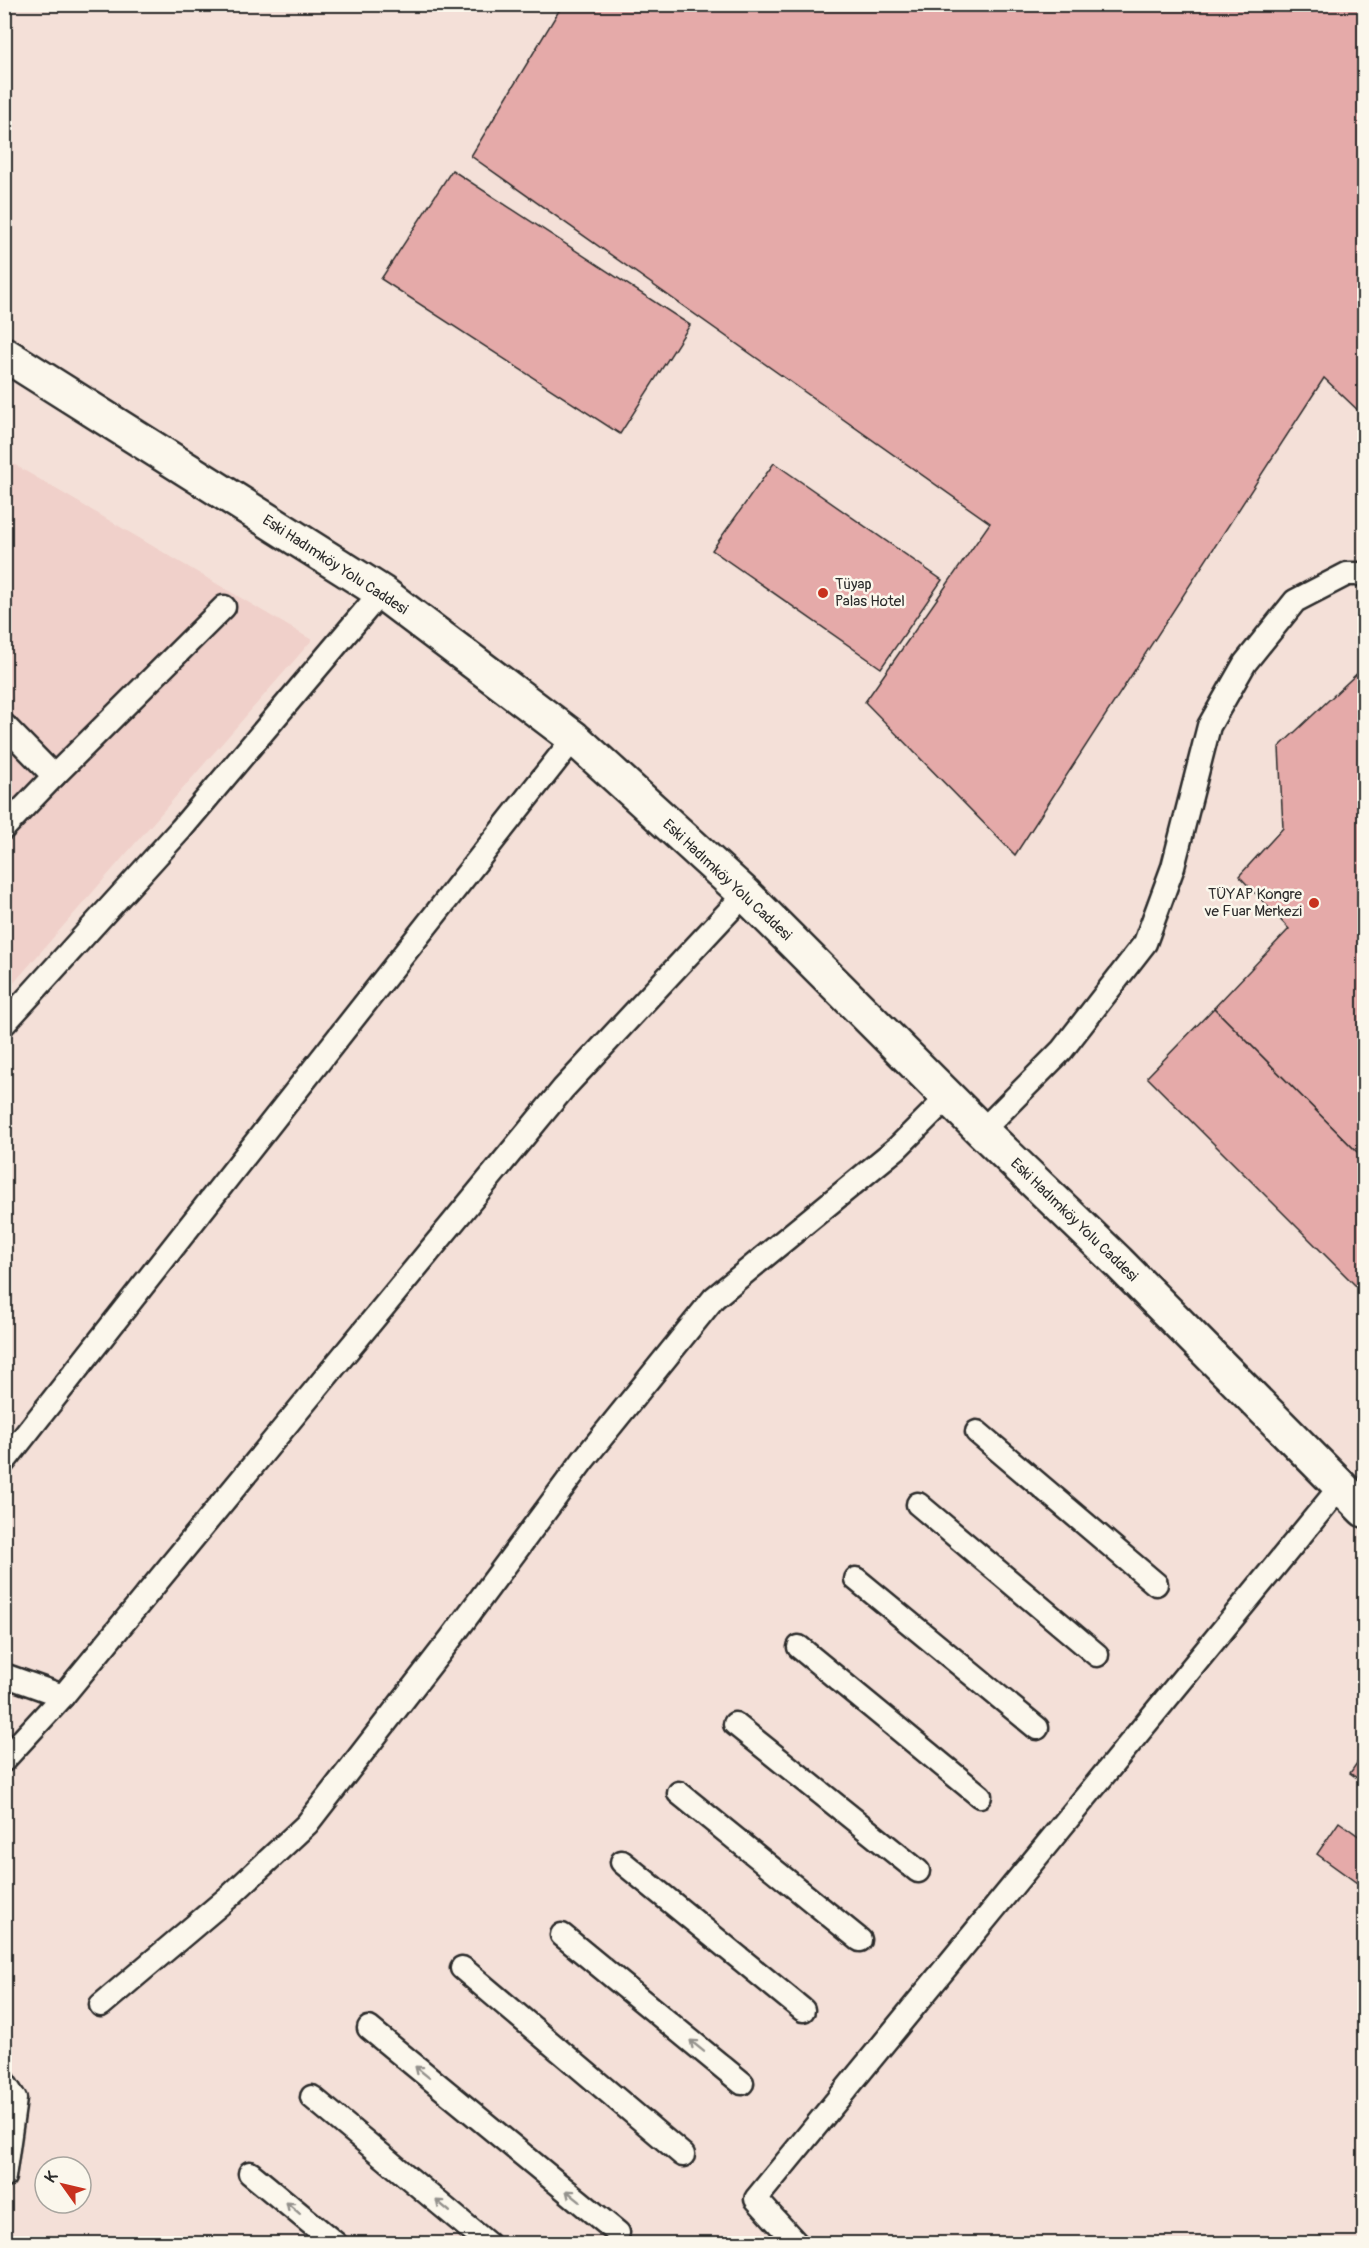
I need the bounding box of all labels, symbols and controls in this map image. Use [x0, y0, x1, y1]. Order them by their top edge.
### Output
street label: Eski Hadımköy Yolu Caddesi [259, 511, 412, 619]
place label: Tüyap Palas Hotel [835, 575, 905, 611]
marker: Tüyap Palas Hotel [816, 586, 830, 600]
street label: Eski Hadımköy Yolu Caddesi [658, 815, 796, 945]
place label: TÜYAP Kongre ve Fuar Merkezi [1204, 885, 1303, 921]
marker: TÜYAP Kongre ve Fuar Merkezi [1307, 896, 1321, 910]
street label: Eski Hadımköy Yolu Caddesi [1006, 1154, 1142, 1286]
one-way arrow [689, 2039, 705, 2052]
one-way arrow [414, 2065, 430, 2078]
north arrow [33, 2155, 93, 2215]
text: K [40, 2167, 63, 2187]
one-way arrow [565, 2189, 581, 2202]
one-way arrow [436, 2199, 451, 2213]
one-way arrow [286, 2201, 301, 2215]

